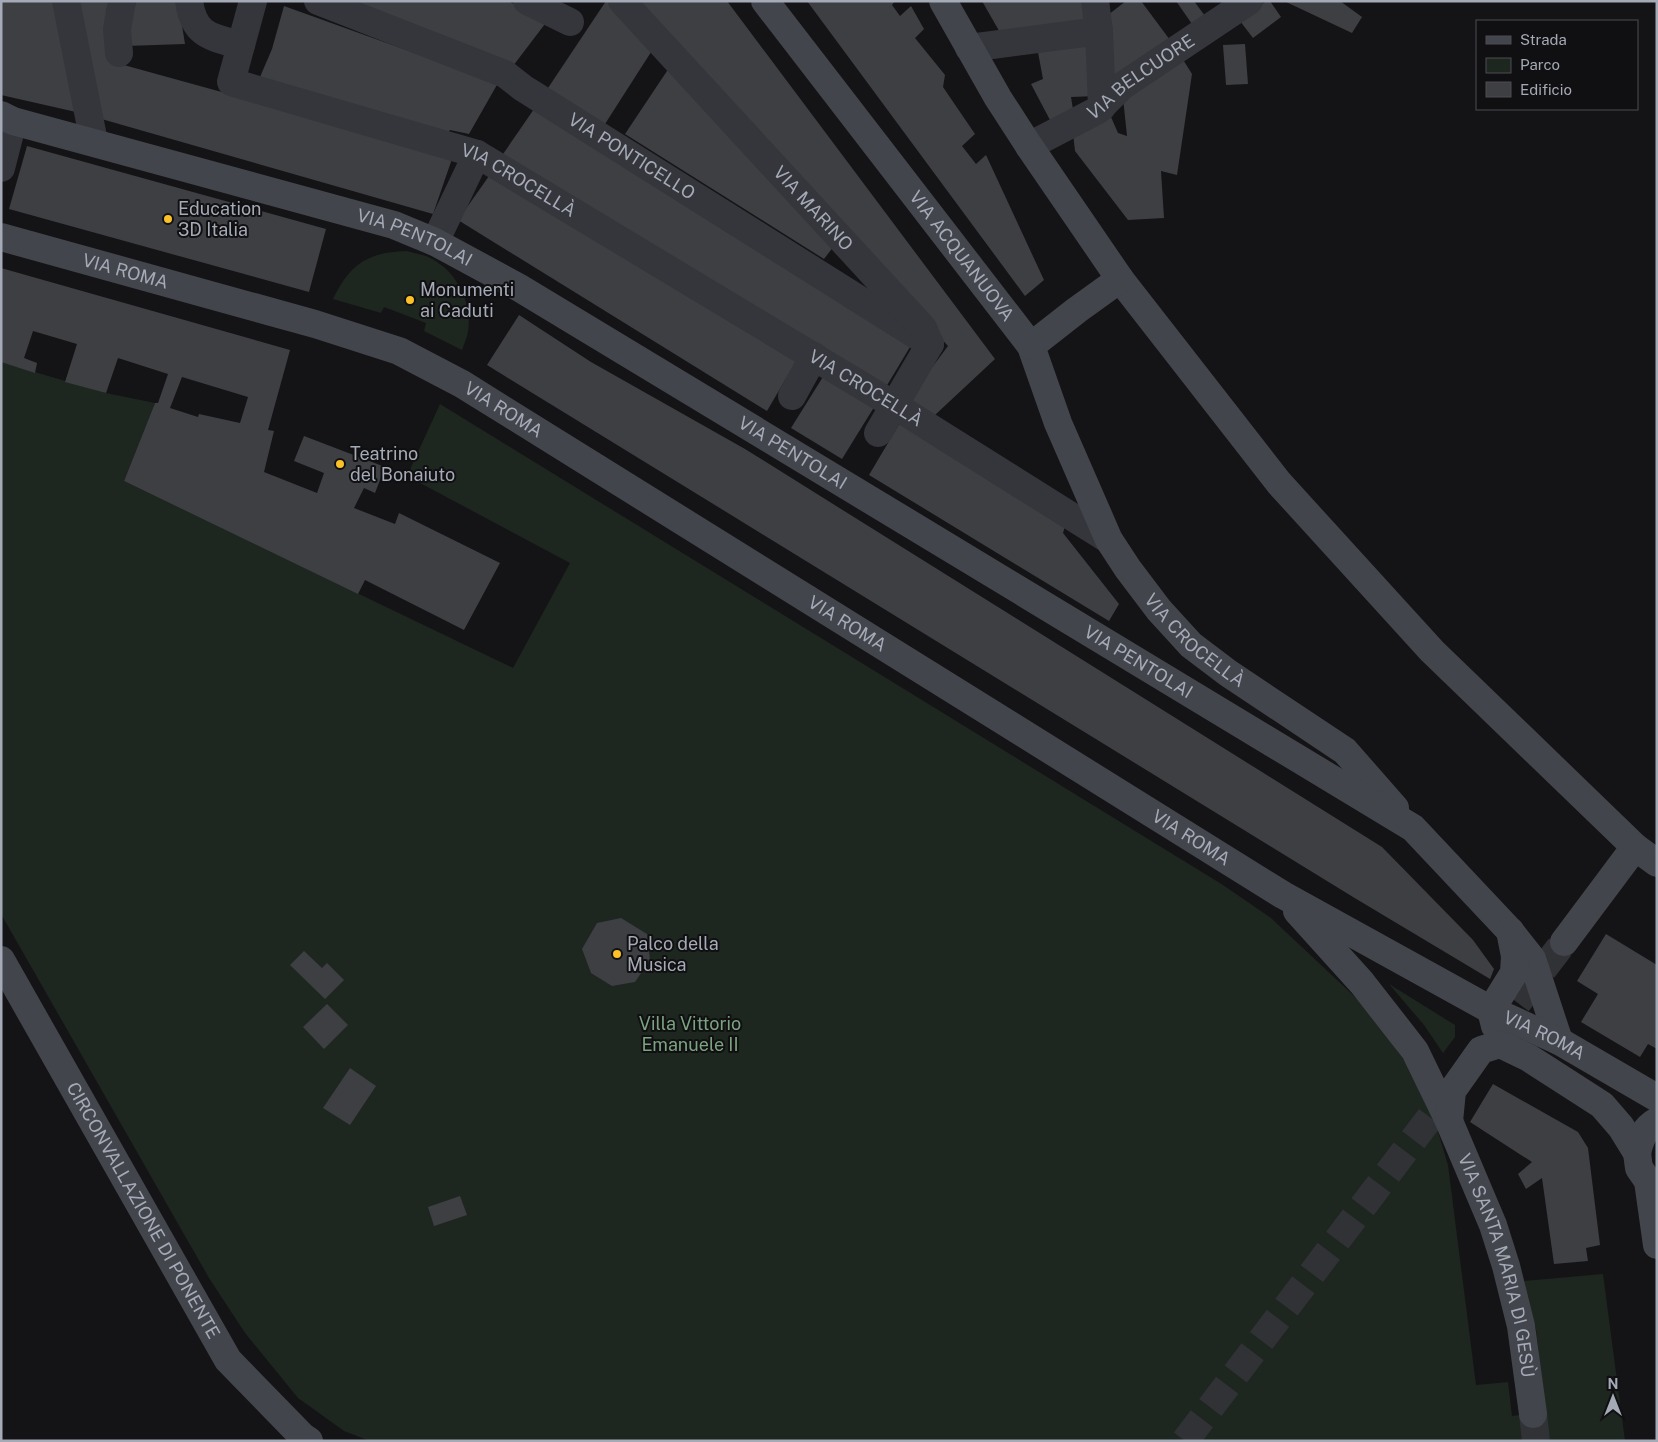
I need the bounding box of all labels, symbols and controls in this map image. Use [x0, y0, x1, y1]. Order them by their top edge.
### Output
legend [1476, 20, 1638, 110]
street label: VIA BELCUORE [1084, 30, 1198, 124]
text: Strada [1520, 31, 1567, 48]
text: Parco [1520, 56, 1560, 73]
text: Edificio [1520, 81, 1572, 98]
street label: VIA PONTICELLO [565, 108, 699, 204]
street label: VIA CROCELLÀ [459, 139, 581, 221]
street label: VIA MARINO [769, 162, 857, 255]
street label: VIA ACQUANUOVA [905, 186, 1019, 325]
place label: Education 3D Italia [178, 198, 262, 240]
street label: VIA PENTOLAI [355, 204, 476, 270]
marker: Education 3D Italia [162, 213, 174, 225]
street label: VIA ROMA [80, 249, 171, 293]
place label: Monumenti ai Caduti [420, 279, 514, 321]
marker: Monumenti ai Caduti [404, 294, 416, 306]
street label: VIA CROCELLÀ [805, 345, 927, 430]
street label: VIA ROMA [461, 377, 547, 442]
street label: VIA PENTOLAI [735, 412, 851, 493]
place label: Teatrino del Bonaiuto [350, 443, 455, 485]
marker: Teatrino del Bonaiuto [334, 458, 346, 470]
street label: VIA CROCELLÀ [1140, 589, 1250, 691]
street label: VIA ROMA [805, 591, 891, 656]
street label: VIA PENTOLAI [1080, 621, 1197, 702]
street label: VIA ROMA [1148, 805, 1235, 870]
place label: Palco della Musica [627, 933, 719, 975]
marker: Palco della Musica [611, 948, 623, 960]
street label: VIA ROMA [1500, 1006, 1589, 1064]
park label: Villa Vittorio Emanuele II [639, 1013, 741, 1055]
street label: CIRCONVALLAZIONE DI PONENTE [63, 1078, 225, 1342]
street label: VIA SANTA MARIA DI GESÙ [1454, 1150, 1540, 1379]
north arrow [1588, 1372, 1638, 1422]
text: N [1608, 1376, 1618, 1392]

